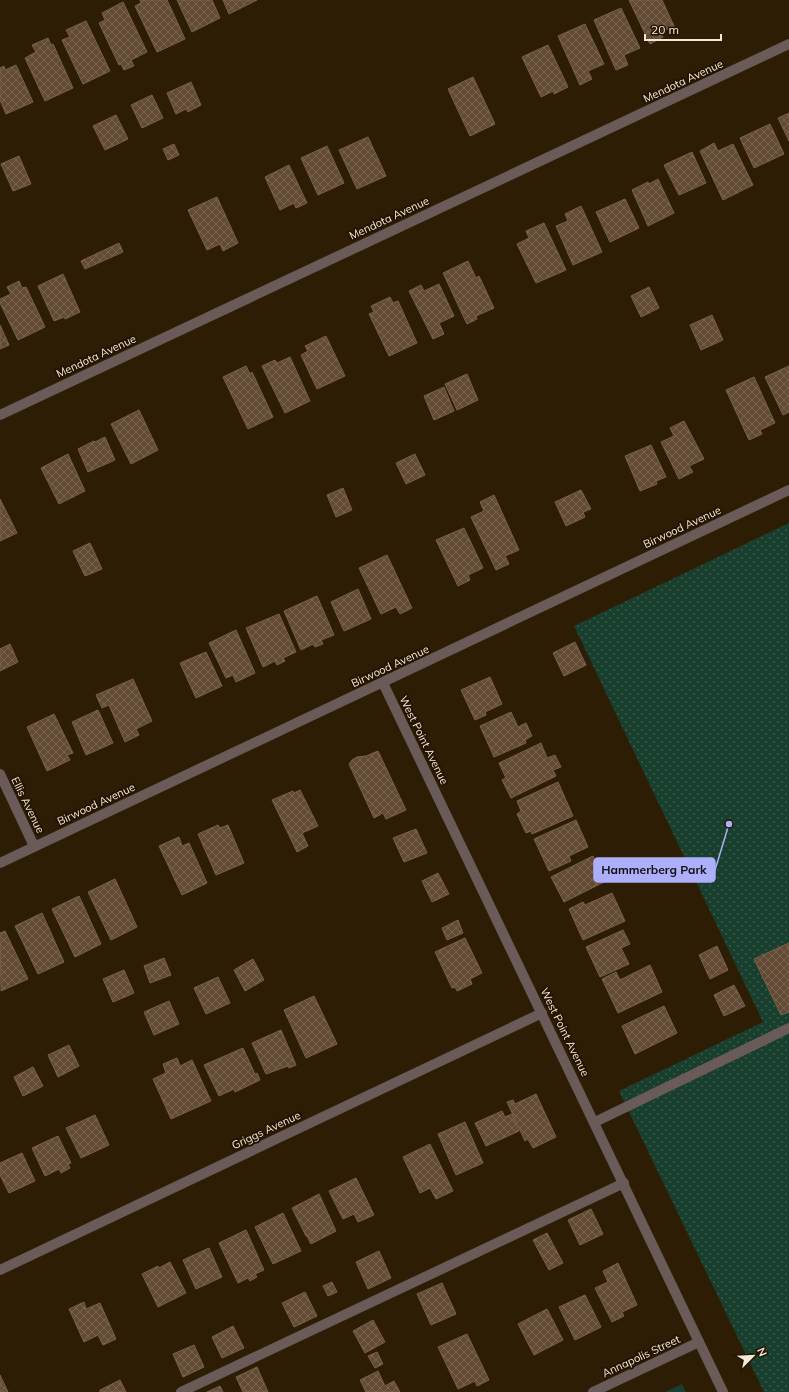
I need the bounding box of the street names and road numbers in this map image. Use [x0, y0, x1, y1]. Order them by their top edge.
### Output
street label: Mendota Avenue [641, 56, 725, 106]
street label: Mendota Avenue [347, 193, 431, 243]
street label: Mendota Avenue [54, 331, 138, 381]
street label: Birwood Avenue [641, 503, 723, 551]
street label: Birwood Avenue [349, 642, 431, 690]
street label: West Point Avenue [396, 693, 452, 787]
street label: Ellis Avenue [8, 775, 48, 835]
street label: Birwood Avenue [55, 780, 137, 828]
street label: West Point Avenue [537, 985, 593, 1079]
street label: Griggs Avenue [229, 1108, 303, 1152]
street label: Annapolis Street [600, 1332, 682, 1380]

